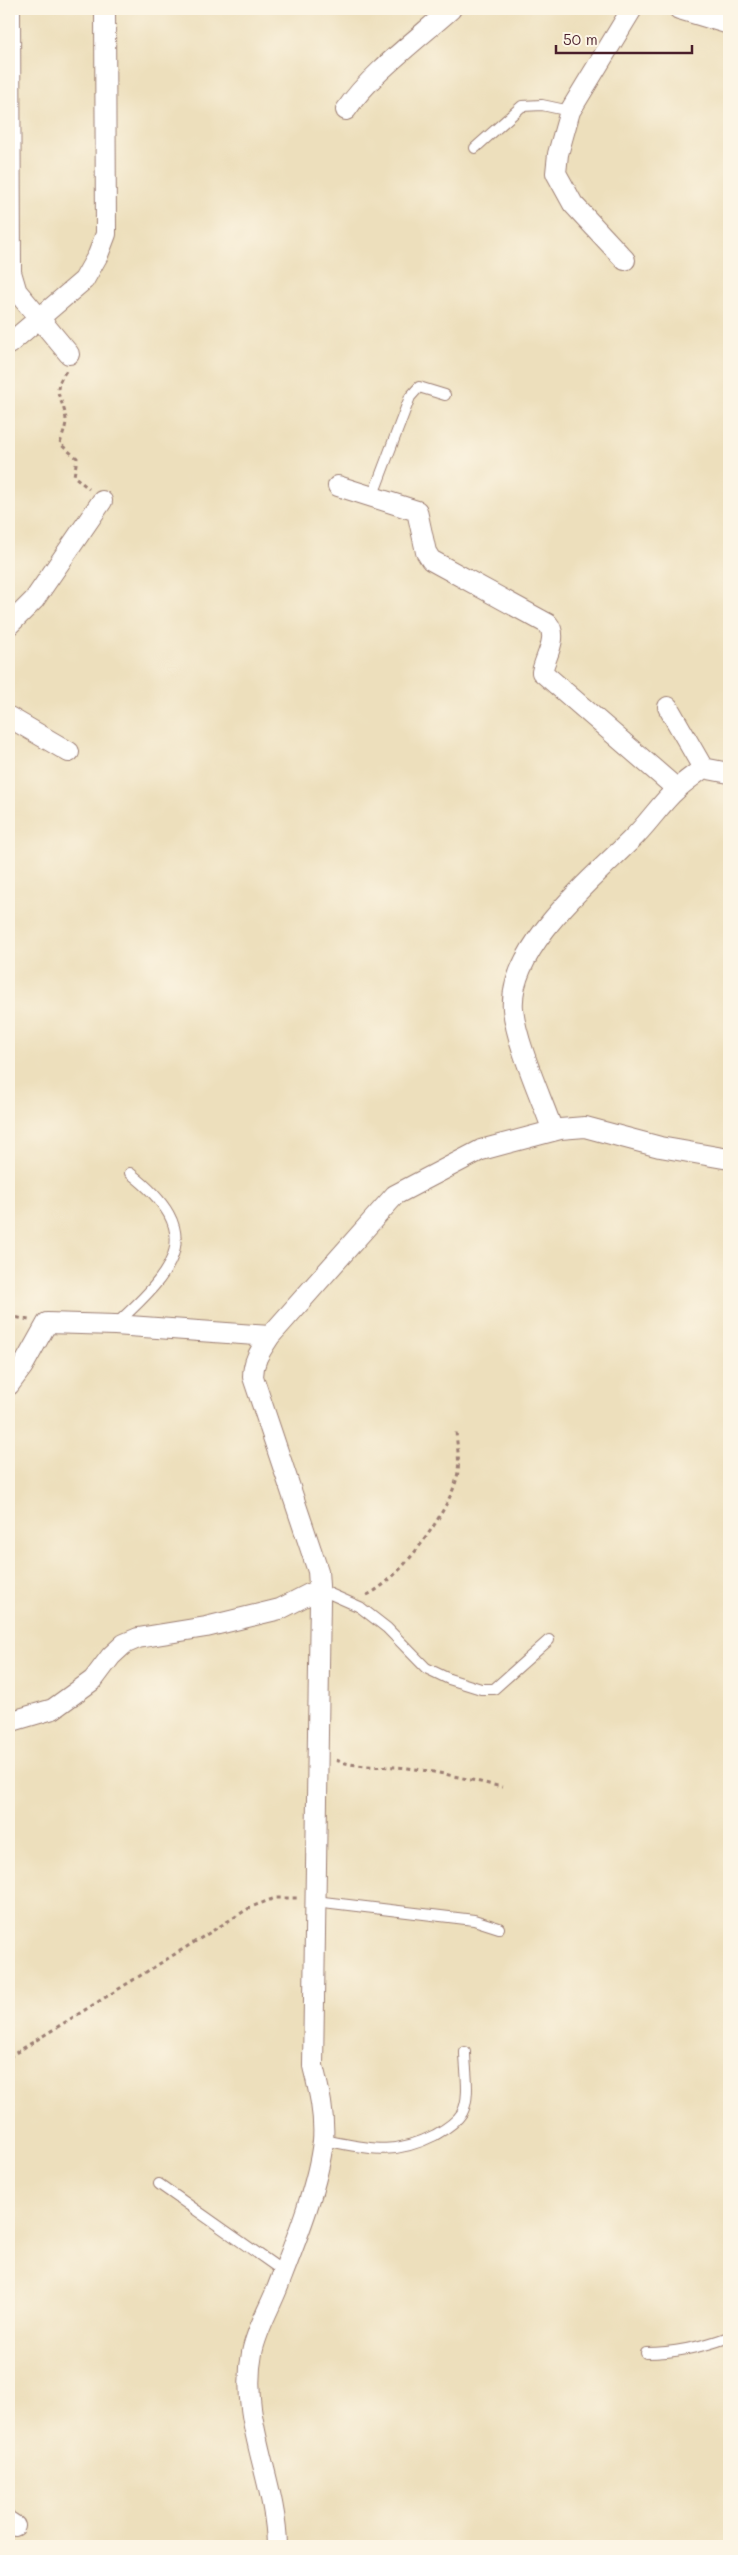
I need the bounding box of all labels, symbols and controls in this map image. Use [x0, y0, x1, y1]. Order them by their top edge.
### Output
scale bar [556, 22, 692, 54]
text: 50 m [563, 29, 598, 49]

